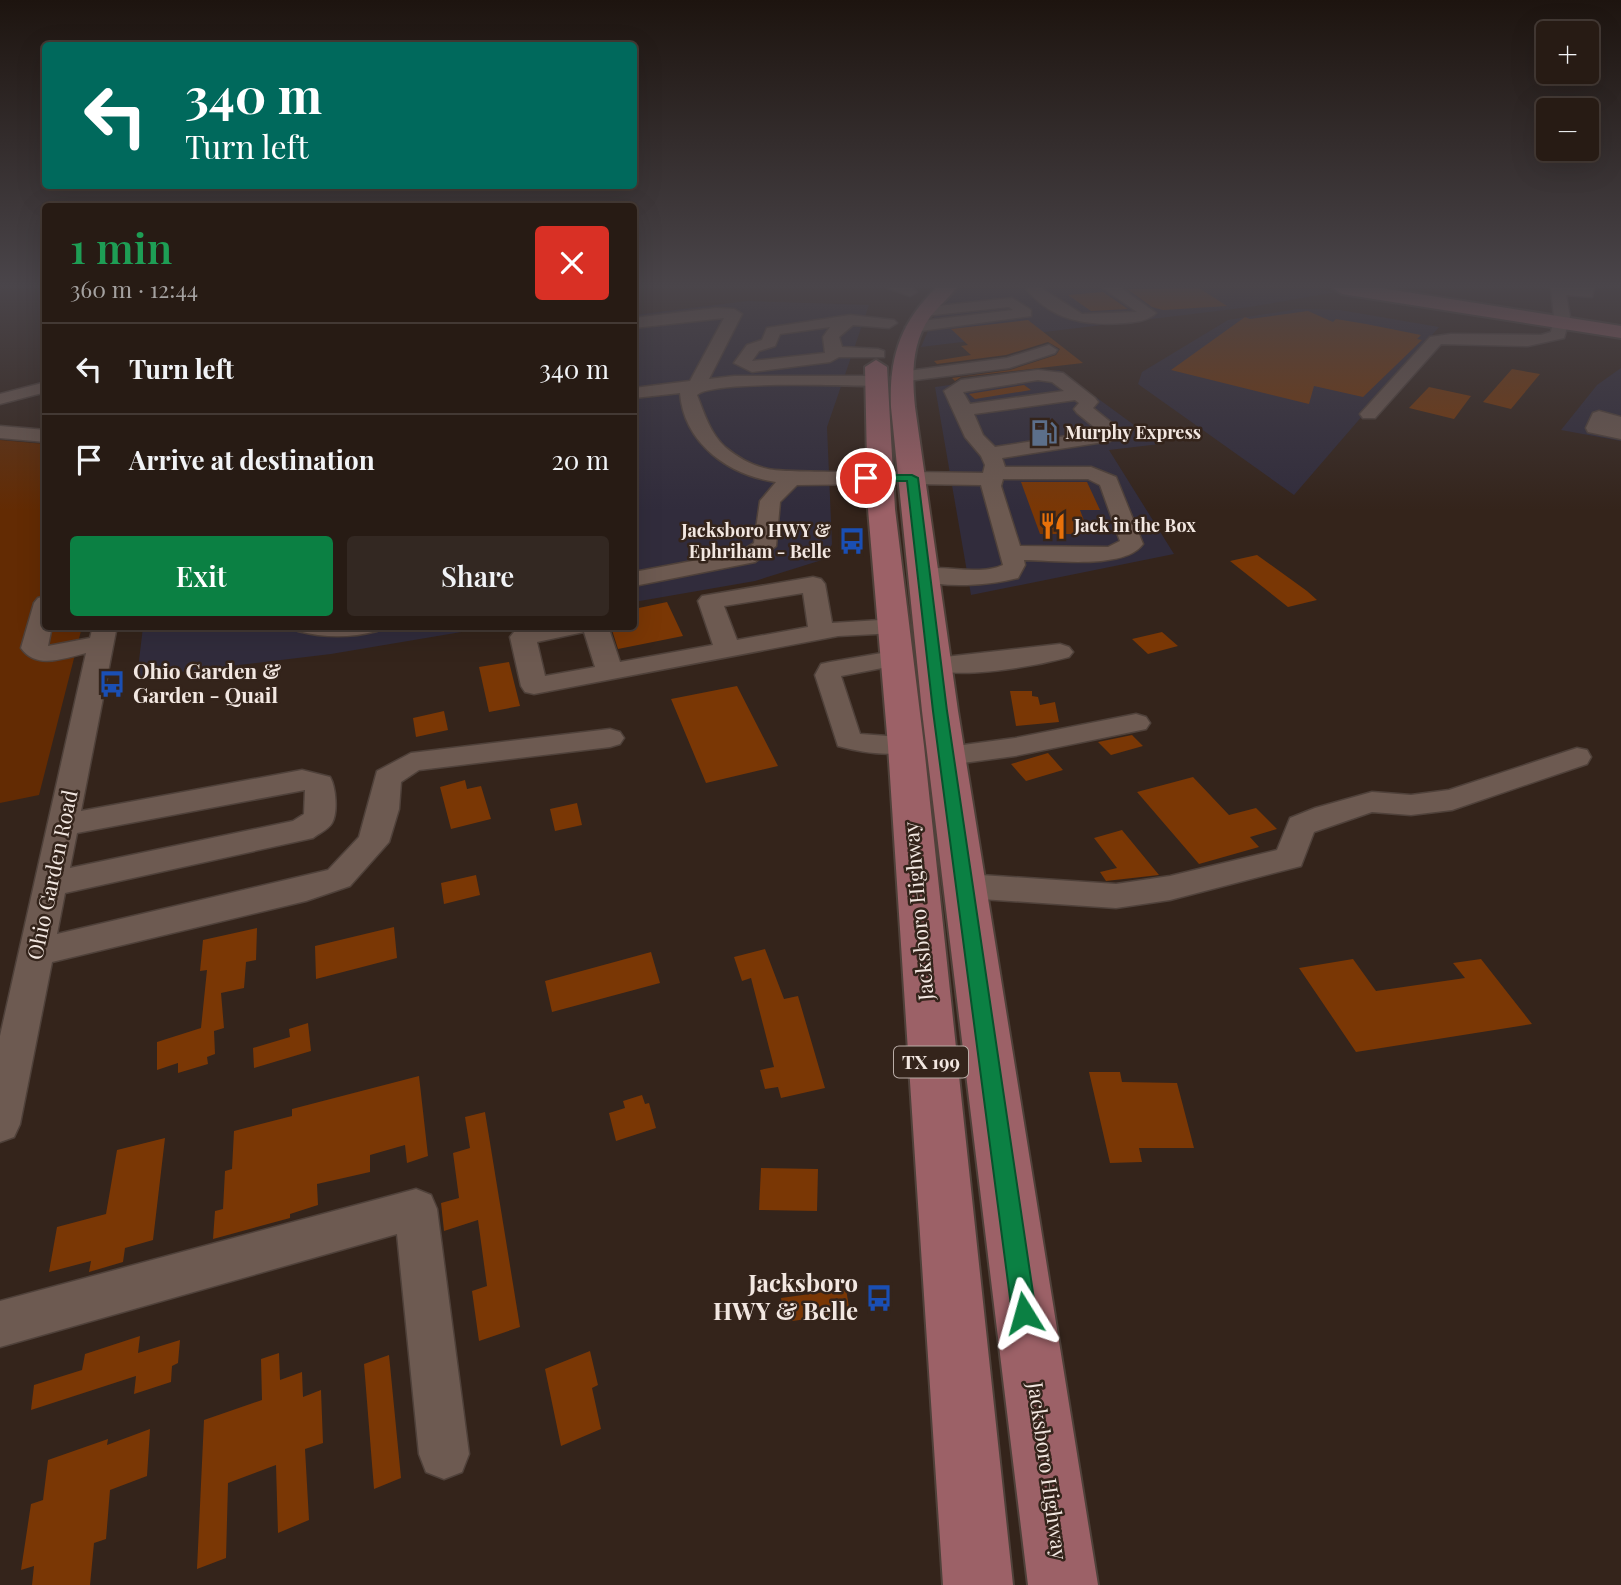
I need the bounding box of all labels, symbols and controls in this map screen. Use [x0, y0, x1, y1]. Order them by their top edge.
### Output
map controls [1536, 21, 1599, 161]
button: + [1536, 21, 1599, 84]
text: 340 m [185, 61, 322, 126]
icon: left [70, 70, 161, 161]
button: − [1536, 98, 1599, 161]
text: Turn left [185, 124, 309, 167]
text: 1 min [70, 219, 172, 275]
button: close [535, 226, 609, 300]
text: 360 m · 12:44 [70, 273, 198, 304]
icon: left [70, 350, 108, 388]
text: Turn left [129, 351, 234, 386]
text: 340 m [539, 351, 609, 386]
fuel station icon: Murphy Express [1029, 418, 1059, 448]
place label: Murphy Express [1065, 420, 1201, 444]
icon: arrive [70, 441, 108, 479]
text: Arrive at destination [129, 442, 375, 477]
text: 20 m [551, 442, 609, 477]
pin [836, 448, 896, 508]
icon: arrive [847, 459, 885, 497]
restaurant icon: Jack in the Box [1038, 511, 1068, 541]
place label: Jack in the Box [1073, 513, 1196, 537]
place label: Jacksboro HWY & Ephriham - Belle [680, 518, 831, 563]
bus stop icon: Jacksboro HWY & Ephriham - Belle [837, 526, 867, 556]
button: Exit [70, 536, 333, 616]
button: Share [347, 536, 609, 616]
place label: Ohio Garden & Garden - Quail [133, 656, 281, 708]
bus stop icon: Ohio Garden & Garden - Quail [97, 669, 127, 699]
street label: Ohio Garden Road [19, 787, 83, 962]
street label: Jacksboro Highway [895, 820, 939, 1003]
road number: TX 199 [894, 1046, 968, 1078]
place label: Jacksboro HWY & Belle [713, 1266, 858, 1326]
position arrow [987, 1276, 1061, 1350]
bus stop icon: Jacksboro HWY & Belle [864, 1283, 894, 1313]
street label: Jacksboro Highway [1023, 1379, 1075, 1562]

